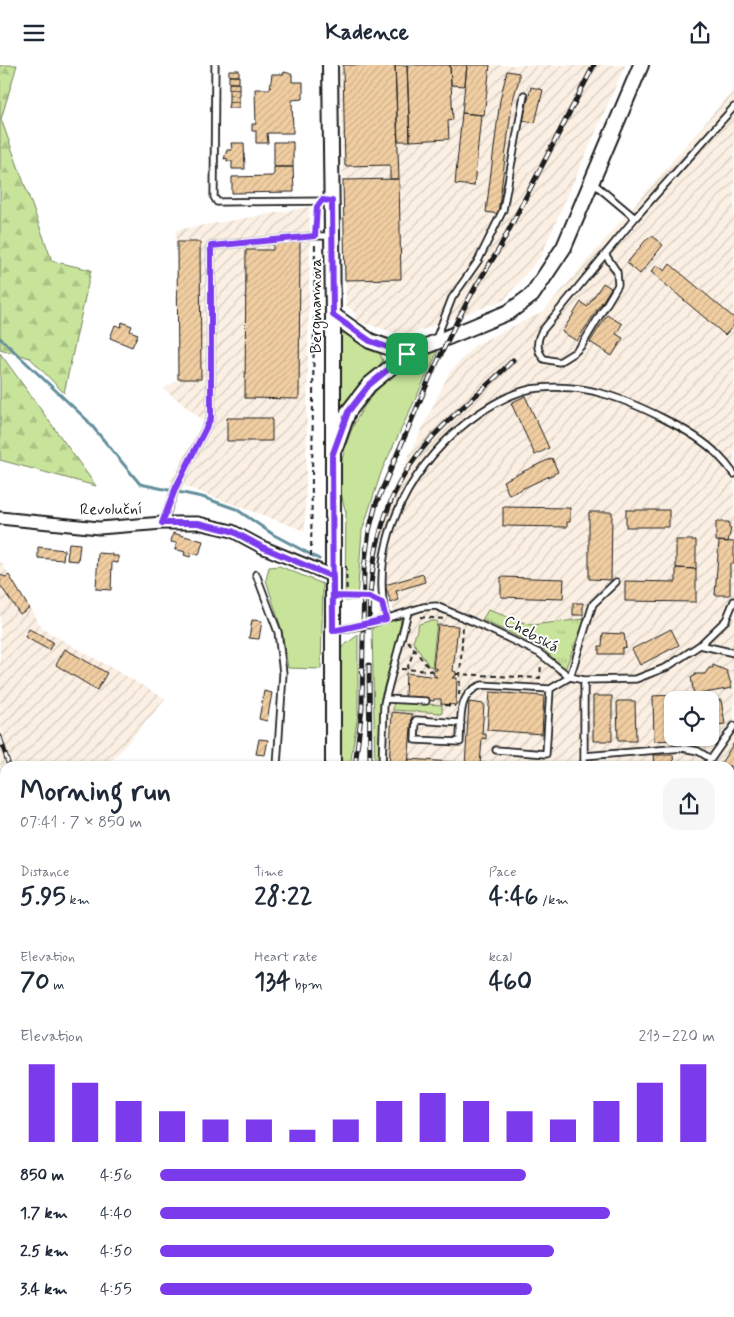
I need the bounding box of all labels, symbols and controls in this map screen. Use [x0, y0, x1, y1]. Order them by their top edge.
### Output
icon: menu [20, 19, 48, 47]
text: Kadence [325, 19, 409, 47]
icon: share [686, 19, 714, 47]
street label: Bergmannova [306, 259, 328, 353]
pin [386, 333, 428, 375]
icon: arrive [393, 340, 421, 368]
street label: Revoluční [80, 498, 142, 521]
street label: Chebská [500, 611, 563, 658]
map controls [664, 691, 719, 746]
button: locate [664, 691, 719, 746]
text: Morning run [20, 774, 171, 811]
button: share [663, 778, 715, 830]
text: 07:41 · 7 × 850 m [20, 812, 142, 833]
text: Distance [20, 863, 69, 881]
text: Time [254, 863, 284, 881]
text: Pace [489, 863, 517, 881]
text: 5.95 [20, 881, 66, 914]
text: 28:22 [254, 881, 312, 914]
text: 4:46 [489, 881, 538, 914]
text: km [66, 891, 90, 909]
text: /km [538, 891, 569, 909]
text: Elevation [20, 948, 75, 966]
text: Heart rate [254, 948, 317, 966]
text: kcal [489, 948, 512, 966]
text: 70 [20, 966, 49, 999]
text: 134 [254, 966, 291, 999]
text: 460 [489, 966, 532, 999]
text: m [49, 976, 64, 994]
text: bpm [291, 976, 323, 994]
text: Elevation [20, 1026, 83, 1047]
text: 213–220 m [638, 1026, 715, 1047]
text: 850 m [20, 1165, 64, 1186]
text: 4:56 [100, 1165, 132, 1186]
text: 1.7 km [20, 1203, 68, 1224]
text: 4:40 [100, 1203, 132, 1224]
text: 2.5 km [20, 1241, 68, 1262]
text: 4:50 [100, 1241, 132, 1262]
text: 3.4 km [20, 1279, 68, 1300]
text: 4:55 [100, 1279, 132, 1300]

